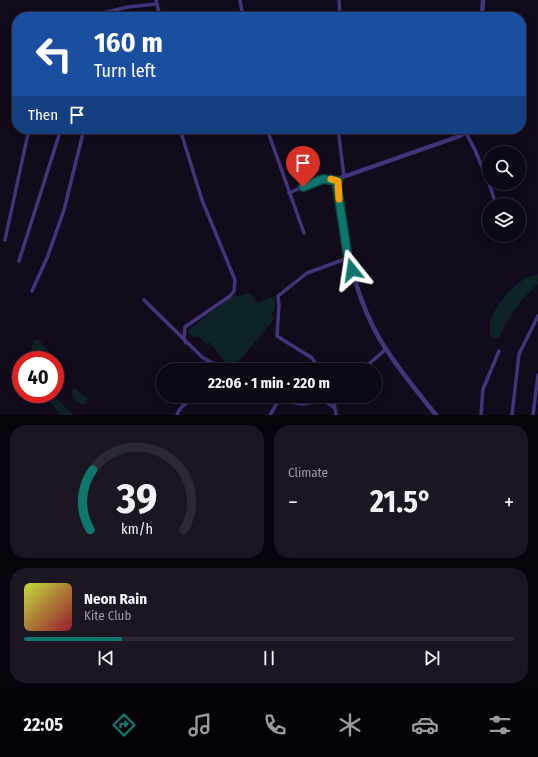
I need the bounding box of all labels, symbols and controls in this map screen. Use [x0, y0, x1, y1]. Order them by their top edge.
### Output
text: 160 m [94, 26, 163, 59]
icon: left [28, 28, 80, 80]
text: Turn left [94, 60, 156, 82]
icon: arrive [66, 104, 88, 126]
text: Then [28, 106, 58, 124]
pin [286, 146, 320, 187]
map controls [482, 146, 526, 242]
button: search [482, 146, 526, 190]
icon: arrive [292, 152, 314, 174]
button: layers [482, 198, 526, 242]
position arrow [331, 249, 373, 291]
speed limit sign: 40 [12, 351, 64, 403]
text: 22:06 · 1 min · 220 m [208, 374, 330, 392]
text: Climate [288, 465, 328, 480]
text: 39 [116, 473, 157, 523]
text: 21.5° [370, 484, 432, 520]
text: − [288, 489, 298, 516]
text: + [504, 489, 514, 516]
text: km/h [121, 520, 153, 537]
text: Neon Rain [84, 590, 147, 608]
text: Kite Club [84, 608, 131, 623]
icon: previous [95, 647, 117, 669]
icon: pause [258, 647, 280, 669]
icon: next [421, 647, 443, 669]
icon: directions [110, 711, 138, 739]
icon: music [186, 711, 214, 739]
icon: phone [261, 711, 289, 739]
icon: climate [336, 711, 364, 739]
icon: car [411, 711, 439, 739]
icon: filters [486, 711, 514, 739]
text: 22:05 [24, 714, 63, 736]

